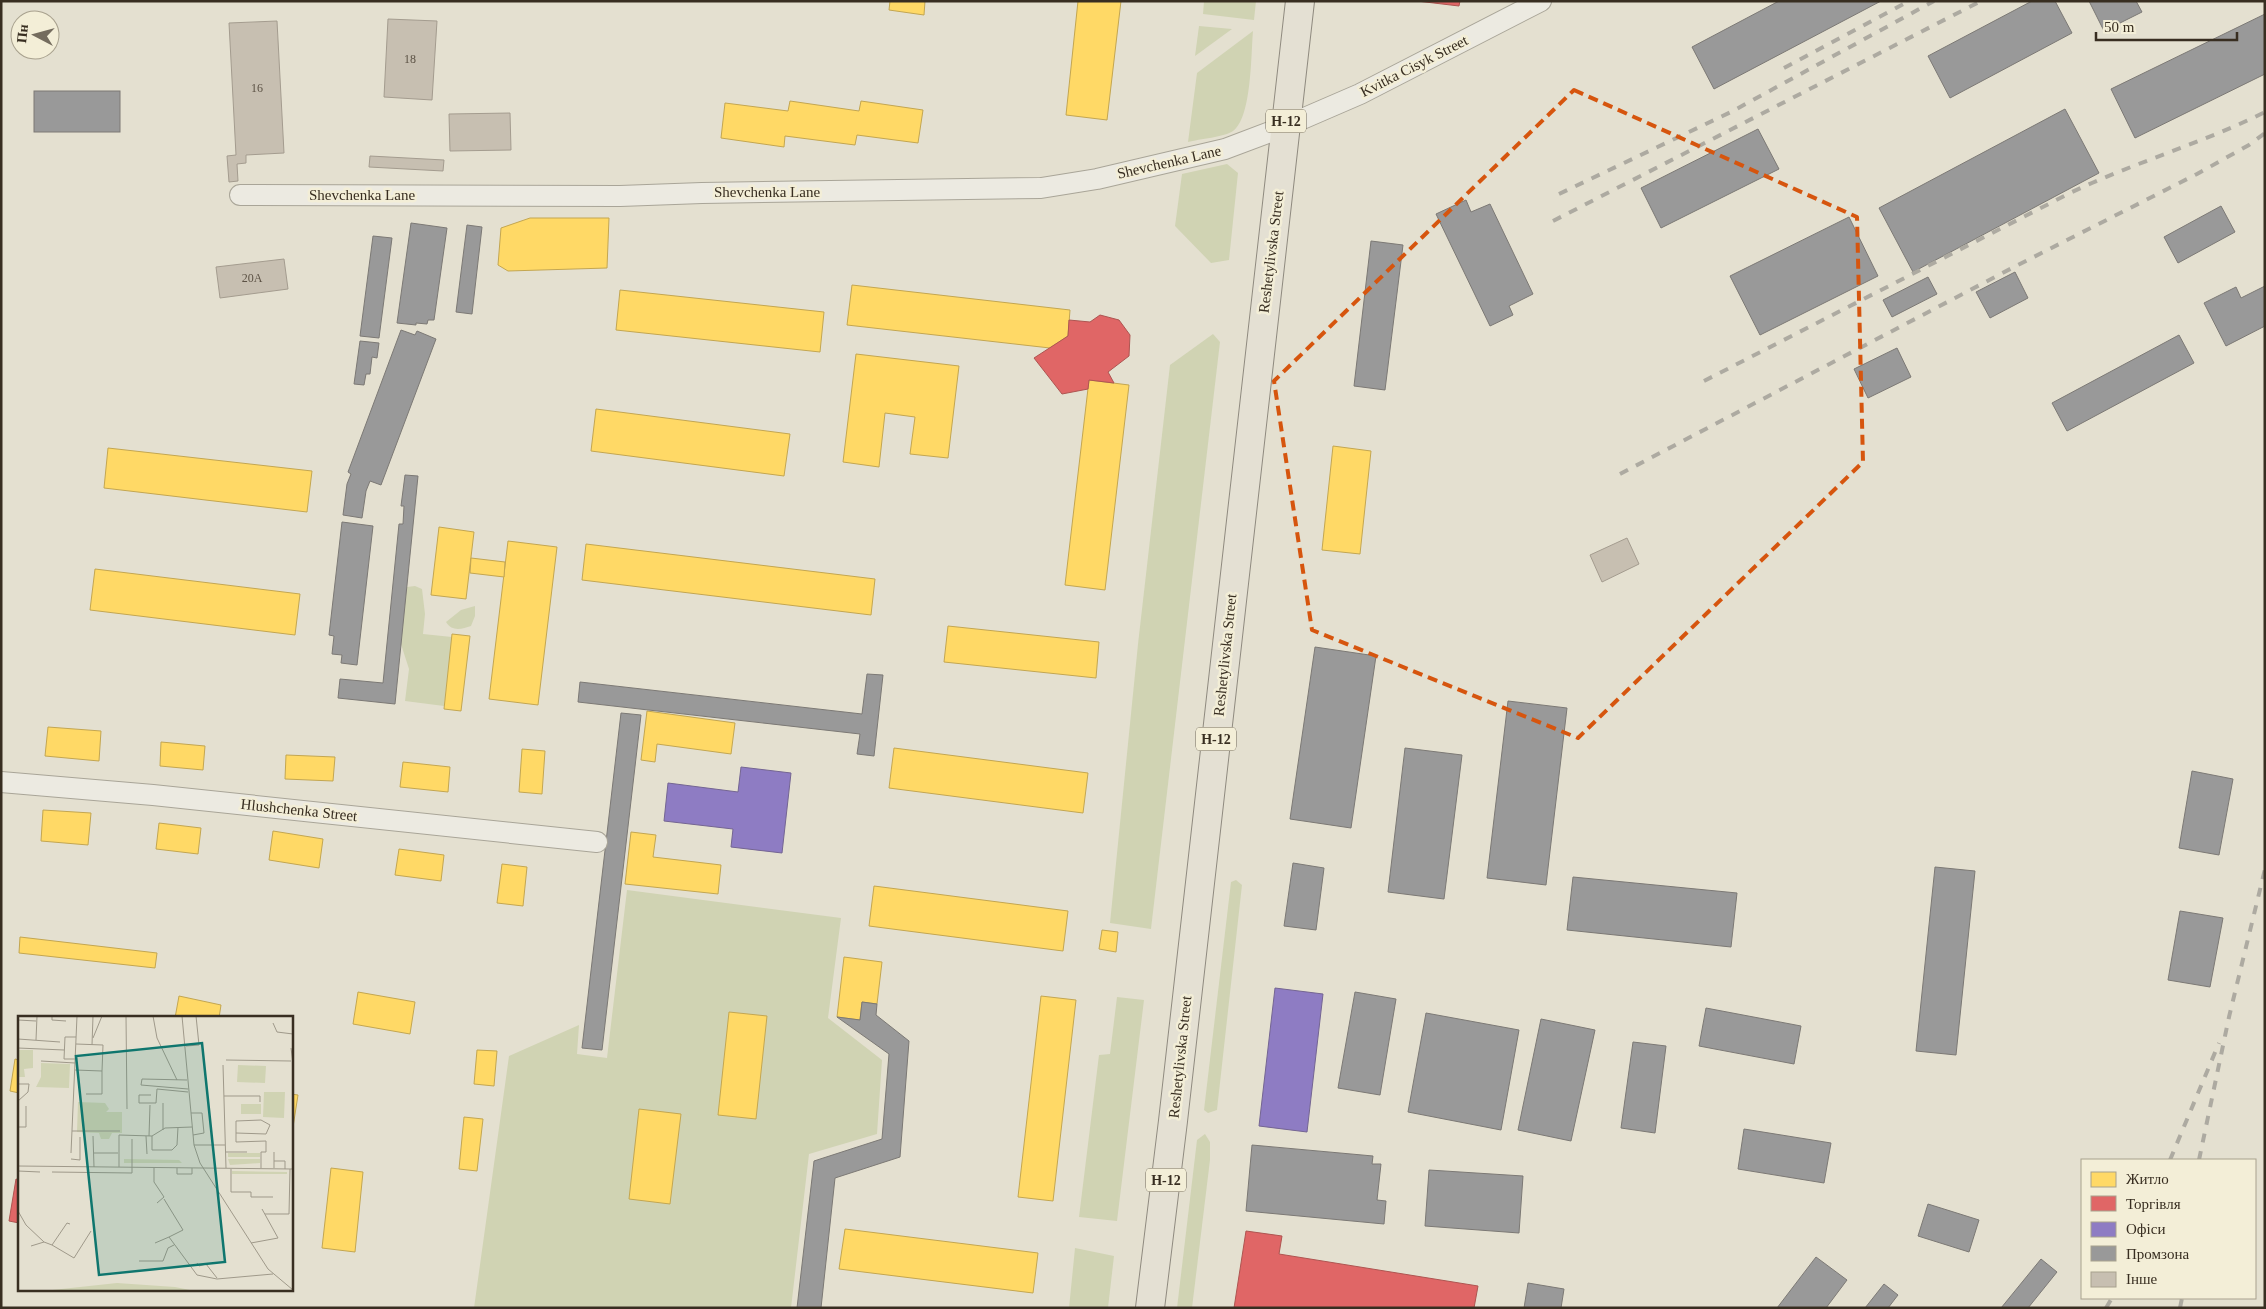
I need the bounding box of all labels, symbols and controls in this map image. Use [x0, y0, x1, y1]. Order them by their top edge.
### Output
north arrow [10, 10, 60, 60]
scale bar [2096, 10, 2237, 42]
text: 50 m [2104, 19, 2135, 35]
text: Пн [14, 23, 31, 44]
street label: Kvitka Cisyk Street [1358, 32, 1471, 100]
house number: 18 [404, 52, 416, 66]
house number: 16 [251, 81, 263, 95]
road number: Н-12 [1266, 110, 1306, 132]
street label: Shevchenka Lane [1115, 142, 1223, 182]
street label: Shevchenka Lane [714, 184, 820, 200]
street label: Shevchenka Lane [309, 187, 415, 203]
street label: Reshetylivska Street [1256, 189, 1287, 314]
house number: 20А [242, 271, 263, 285]
street label: Reshetylivska Street [1211, 592, 1239, 717]
road number: Н-12 [1196, 728, 1236, 751]
street label: Hlushchenka Street [240, 796, 359, 824]
street label: Reshetylivska Street [1166, 994, 1194, 1119]
inset map [18, 1016, 292, 1292]
legend [2081, 1159, 2256, 1299]
road number: Н-12 [1146, 1168, 1186, 1192]
text: Житло [2126, 1171, 2169, 1187]
text: Торгівля [2126, 1196, 2181, 1212]
text: Офіси [2126, 1221, 2165, 1237]
text: Промзона [2126, 1246, 2189, 1262]
text: Інше [2126, 1271, 2158, 1287]

